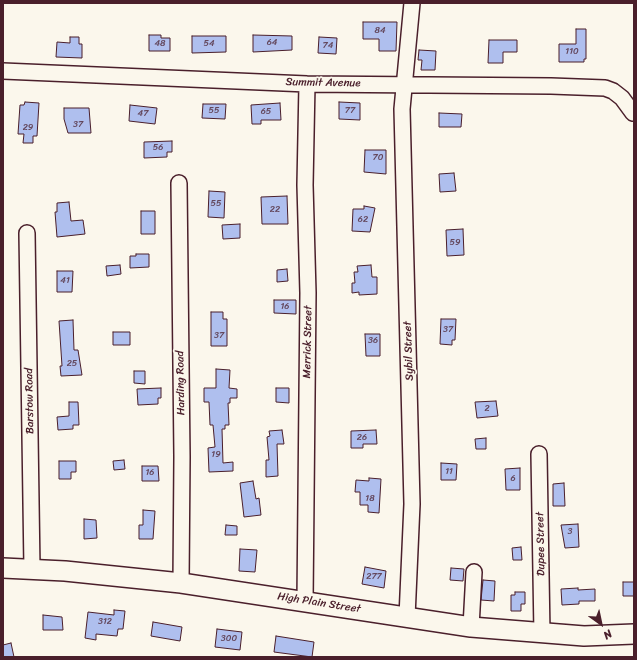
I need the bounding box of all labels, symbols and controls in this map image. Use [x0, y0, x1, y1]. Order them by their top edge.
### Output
house number: 84 [374, 26, 386, 36]
house number: 64 [267, 38, 277, 48]
house number: 48 [154, 39, 166, 49]
house number: 54 [203, 39, 215, 49]
house number: 74 [323, 41, 333, 51]
house number: 110 [565, 47, 579, 57]
street label: Summit Avenue [285, 76, 361, 90]
house number: 55 [209, 106, 219, 116]
house number: 77 [345, 106, 355, 116]
house number: 65 [261, 107, 271, 117]
house number: 47 [138, 109, 148, 119]
house number: 37 [73, 120, 83, 130]
house number: 29 [23, 123, 33, 133]
house number: 56 [153, 143, 163, 153]
house number: 70 [373, 153, 383, 163]
house number: 55 [211, 199, 221, 209]
house number: 22 [270, 205, 280, 215]
house number: 62 [358, 215, 368, 225]
house number: 59 [449, 238, 461, 248]
house number: 41 [60, 276, 70, 286]
house number: 16 [281, 302, 289, 312]
street label: Merrick Street [301, 305, 315, 379]
street label: Sybil Street [401, 321, 417, 381]
house number: 37 [443, 325, 453, 335]
house number: 37 [214, 331, 224, 341]
house number: 36 [368, 336, 378, 346]
street label: Harding Road [174, 351, 188, 415]
house number: 25 [67, 359, 77, 369]
street label: Barstow Road [23, 368, 37, 434]
house number: 2 [484, 404, 490, 414]
house number: 26 [357, 433, 367, 443]
house number: 19 [211, 450, 221, 460]
house number: 11 [445, 467, 453, 477]
house number: 16 [146, 468, 154, 478]
house number: 6 [510, 474, 516, 484]
house number: 18 [365, 494, 375, 504]
street label: Dupee Street [534, 512, 548, 576]
house number: 3 [568, 527, 572, 537]
house number: 277 [366, 572, 382, 582]
street label: High Plain Street [276, 590, 362, 616]
north arrow [581, 604, 621, 644]
house number: 312 [98, 617, 112, 627]
text: N [599, 624, 616, 645]
house number: 300 [221, 634, 237, 644]

